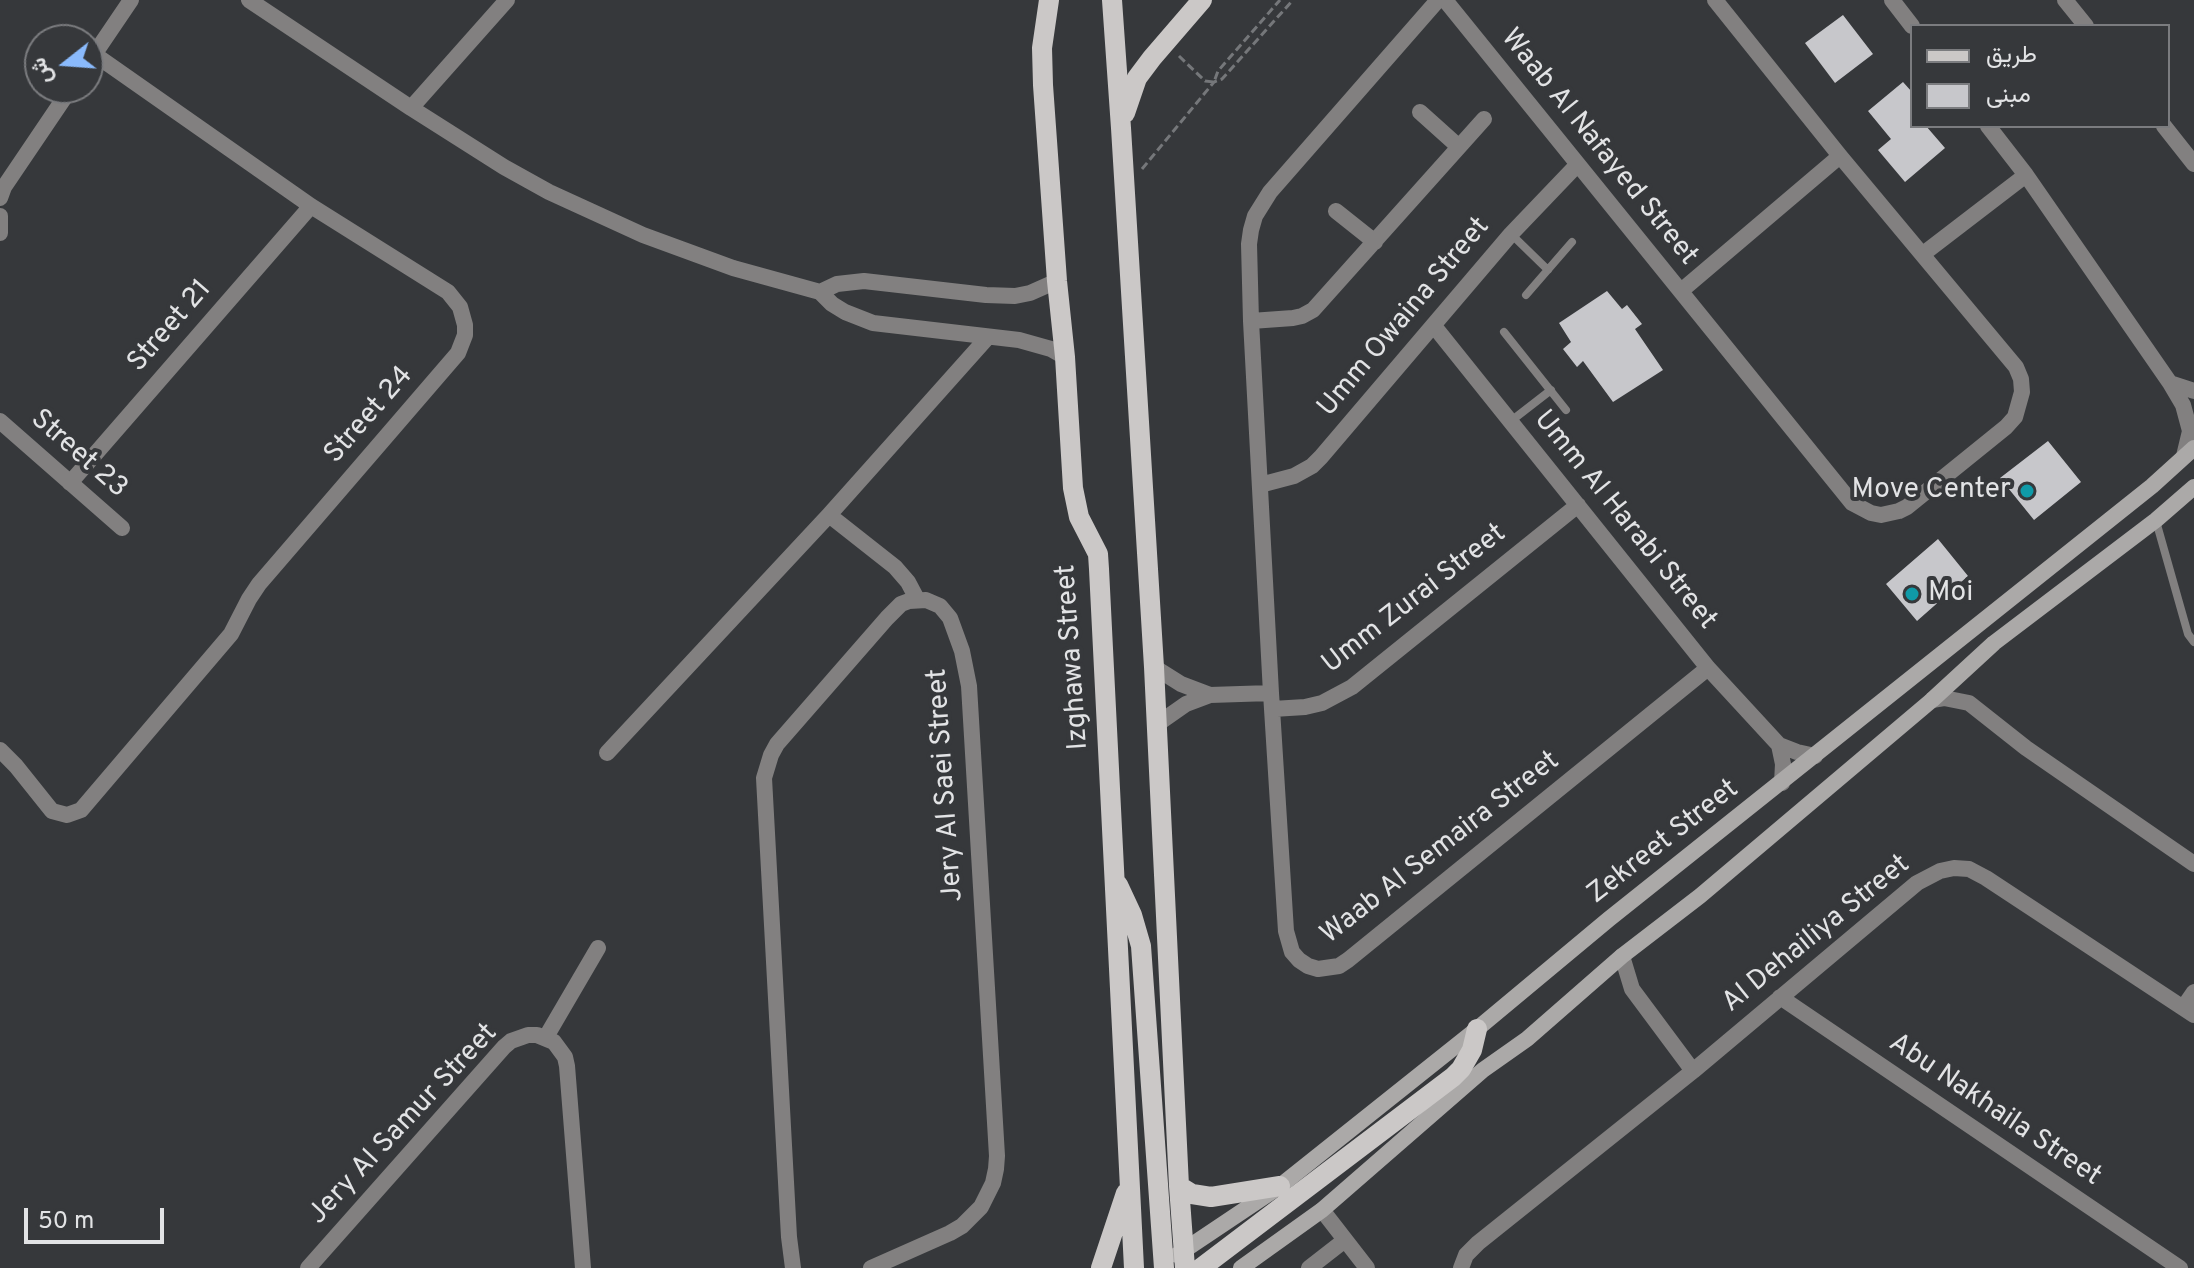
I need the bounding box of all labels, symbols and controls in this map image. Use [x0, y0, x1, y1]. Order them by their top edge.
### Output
street label: Waab Al Nafayed Street [1492, 23, 1704, 273]
north arrow [24, 24, 104, 104]
legend [1910, 24, 2170, 128]
text: طريق [1986, 41, 2037, 71]
text: ش [26, 54, 59, 87]
text: مبنى [1986, 81, 2031, 111]
street label: Umm Owaina Street [1312, 212, 1498, 424]
street label: Street 21 [122, 274, 220, 380]
street label: Street 24 [319, 360, 421, 472]
street label: Street 23 [23, 404, 133, 506]
street label: Umm Al Harabi Street [1525, 405, 1723, 637]
place label: Move Center [1852, 474, 2011, 508]
marker: Move Center [2018, 482, 2036, 500]
street label: Umm Zurai Street [1317, 518, 1513, 682]
street label: Izghawa Street [1051, 563, 1097, 751]
place label: Moi [1928, 577, 1973, 611]
marker: Moi [1903, 585, 1921, 603]
street label: Jery Al Saei Street [922, 667, 972, 903]
street label: Waab Al Semaira Street [1315, 745, 1567, 953]
street label: Zekreet Street [1582, 774, 1746, 912]
street label: Al Dehailiya Street [1716, 849, 1918, 1021]
street label: Jery Al Samur Street [302, 1018, 506, 1232]
street label: Abu Nakhaila Street [1881, 1027, 2107, 1195]
scale bar [28, 1192, 168, 1242]
text: 50 m [38, 1207, 94, 1237]

